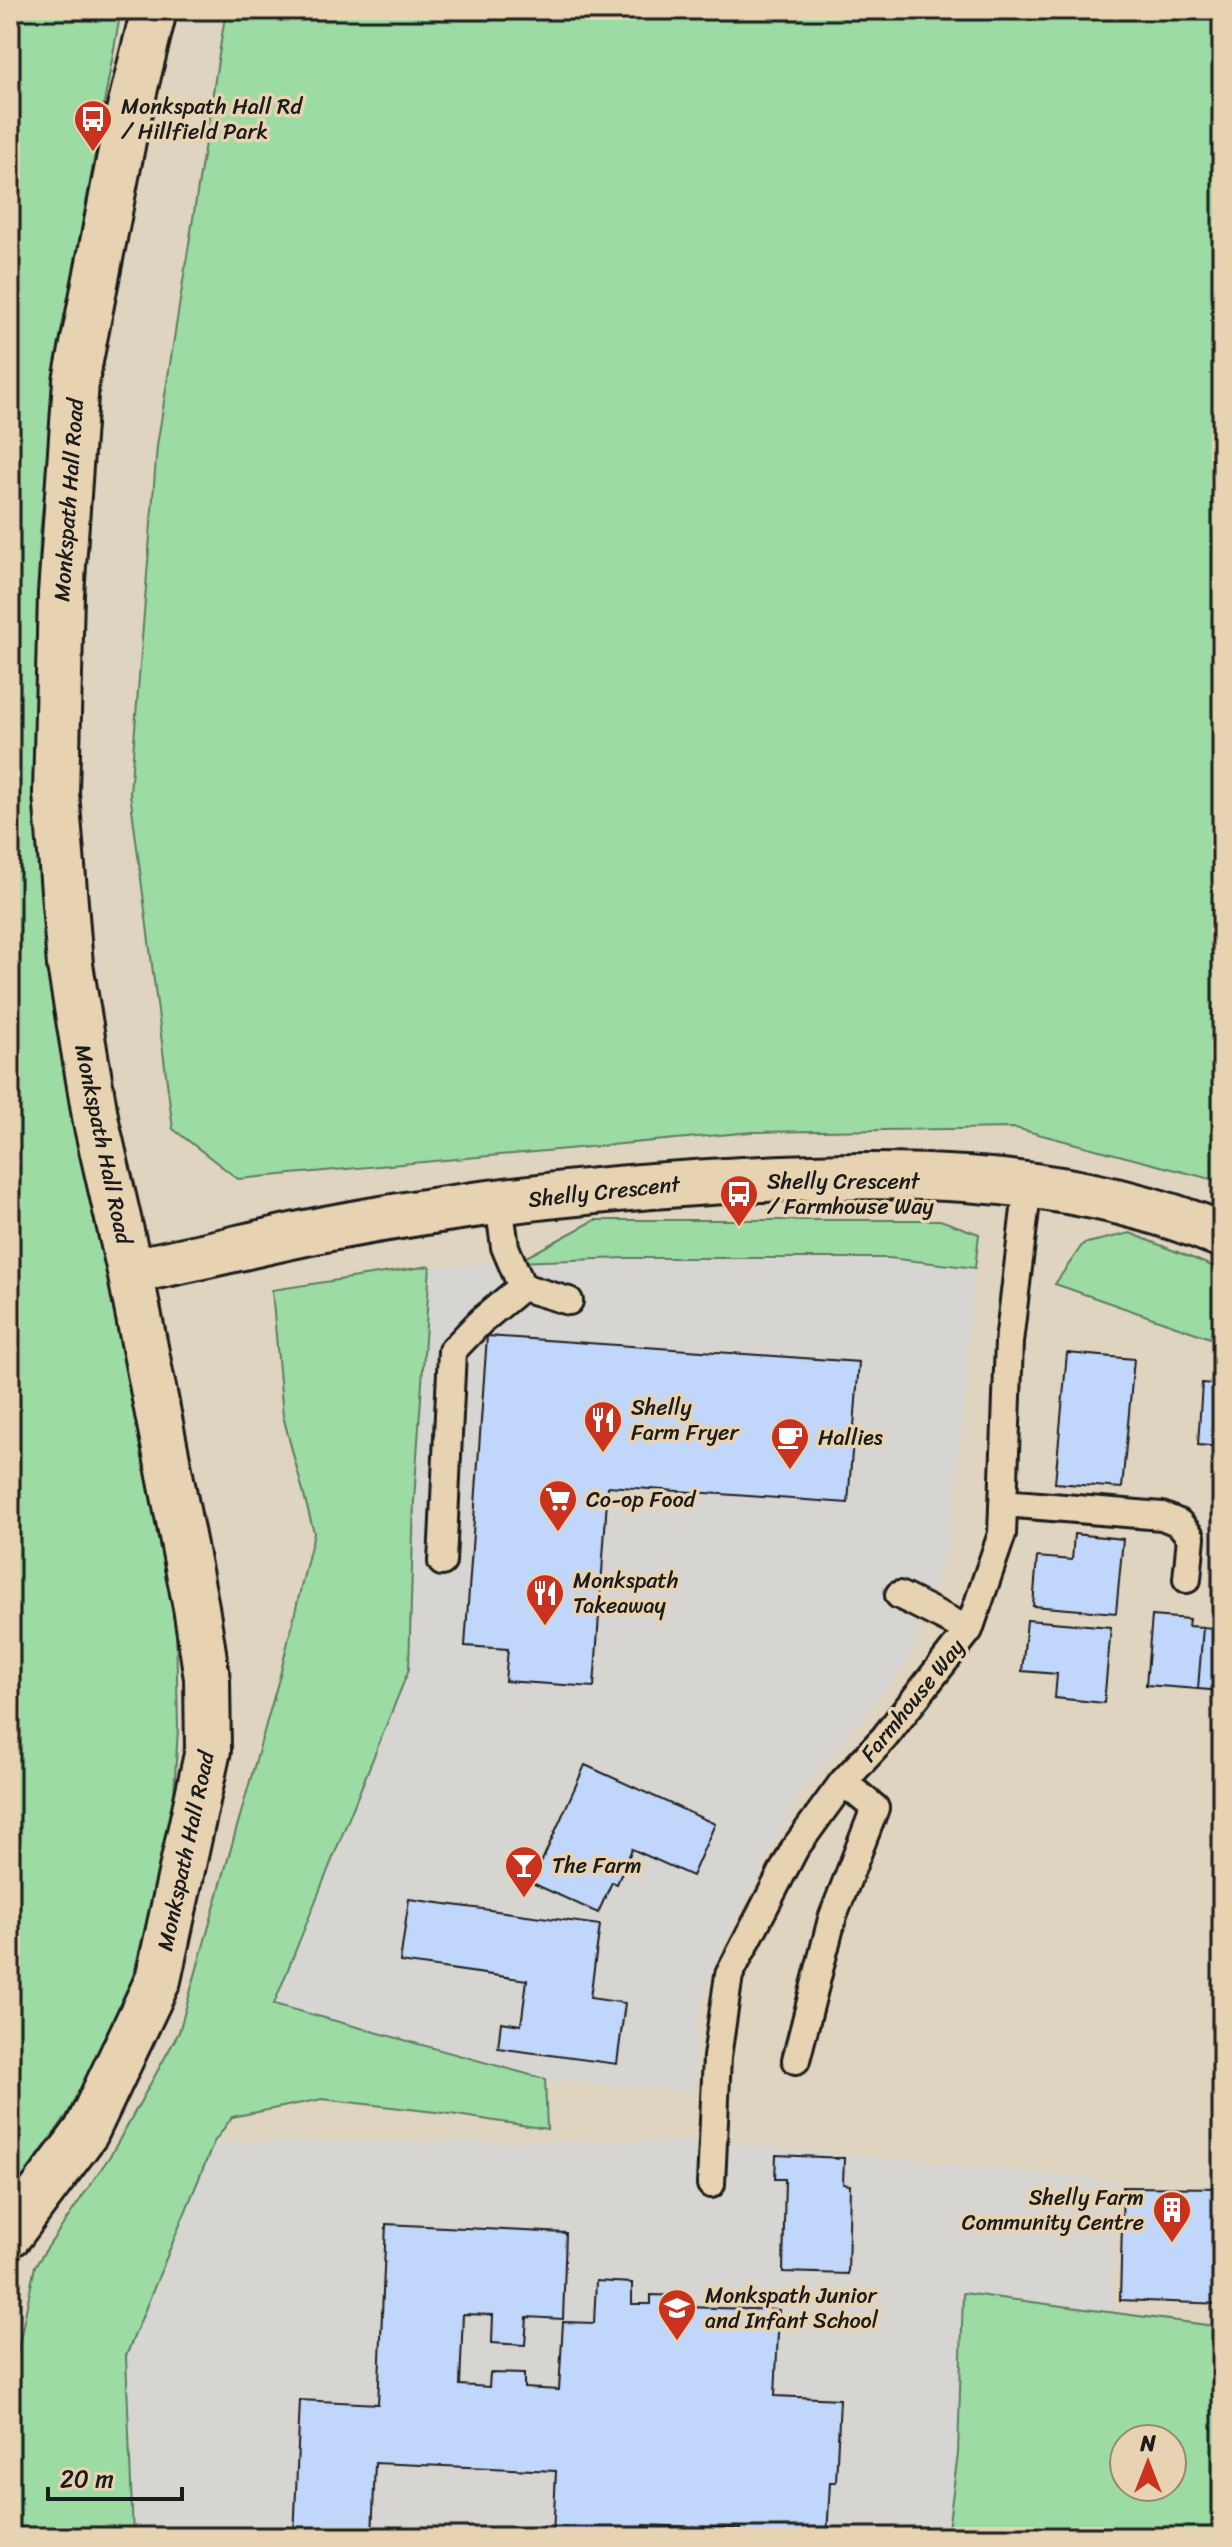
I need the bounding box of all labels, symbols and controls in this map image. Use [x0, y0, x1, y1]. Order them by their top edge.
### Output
place label: Monkspath Hall Rd / Hillfield Park [121, 87, 303, 151]
bus stop icon: Monkspath Hall Rd / Hillfield Park [72, 98, 114, 153]
street label: Monkspath Hall Road [42, 396, 95, 603]
street label: Monkspath Hall Road [63, 1041, 144, 1249]
place label: Shelly Crescent / Farmhouse Way [767, 1162, 934, 1226]
street label: Shelly Crescent [526, 1164, 683, 1219]
bus stop icon: Shelly Crescent / Farmhouse Way [718, 1173, 760, 1228]
place label: Shelly Farm Fryer [631, 1388, 740, 1452]
restaurant icon: Shelly Farm Fryer [582, 1399, 624, 1454]
cafe icon: Hallies [769, 1416, 811, 1471]
place label: Hallies [818, 1418, 883, 1457]
supermarket icon: Co-op Food [537, 1478, 579, 1533]
place label: Co-op Food [586, 1480, 697, 1519]
place label: Monkspath Takeaway [573, 1561, 679, 1625]
restaurant icon: Monkspath Takeaway [524, 1572, 566, 1627]
street label: Farmhouse Way [850, 1629, 975, 1771]
street label: Monkspath Hall Road [145, 1746, 226, 1955]
bar icon: The Farm [503, 1844, 545, 1899]
place label: The Farm [552, 1846, 642, 1885]
place label: Shelly Farm Community Centre [962, 2178, 1144, 2242]
building icon: Shelly Farm Community Centre [1151, 2189, 1193, 2244]
place label: Monkspath Junior and Infant School [705, 2276, 879, 2340]
school or university icon: Monkspath Junior and Infant School [656, 2287, 698, 2342]
north arrow [1108, 2423, 1188, 2503]
text: N [1139, 2424, 1156, 2463]
scale bar [48, 2451, 182, 2501]
text: 20 m [60, 2458, 114, 2500]

